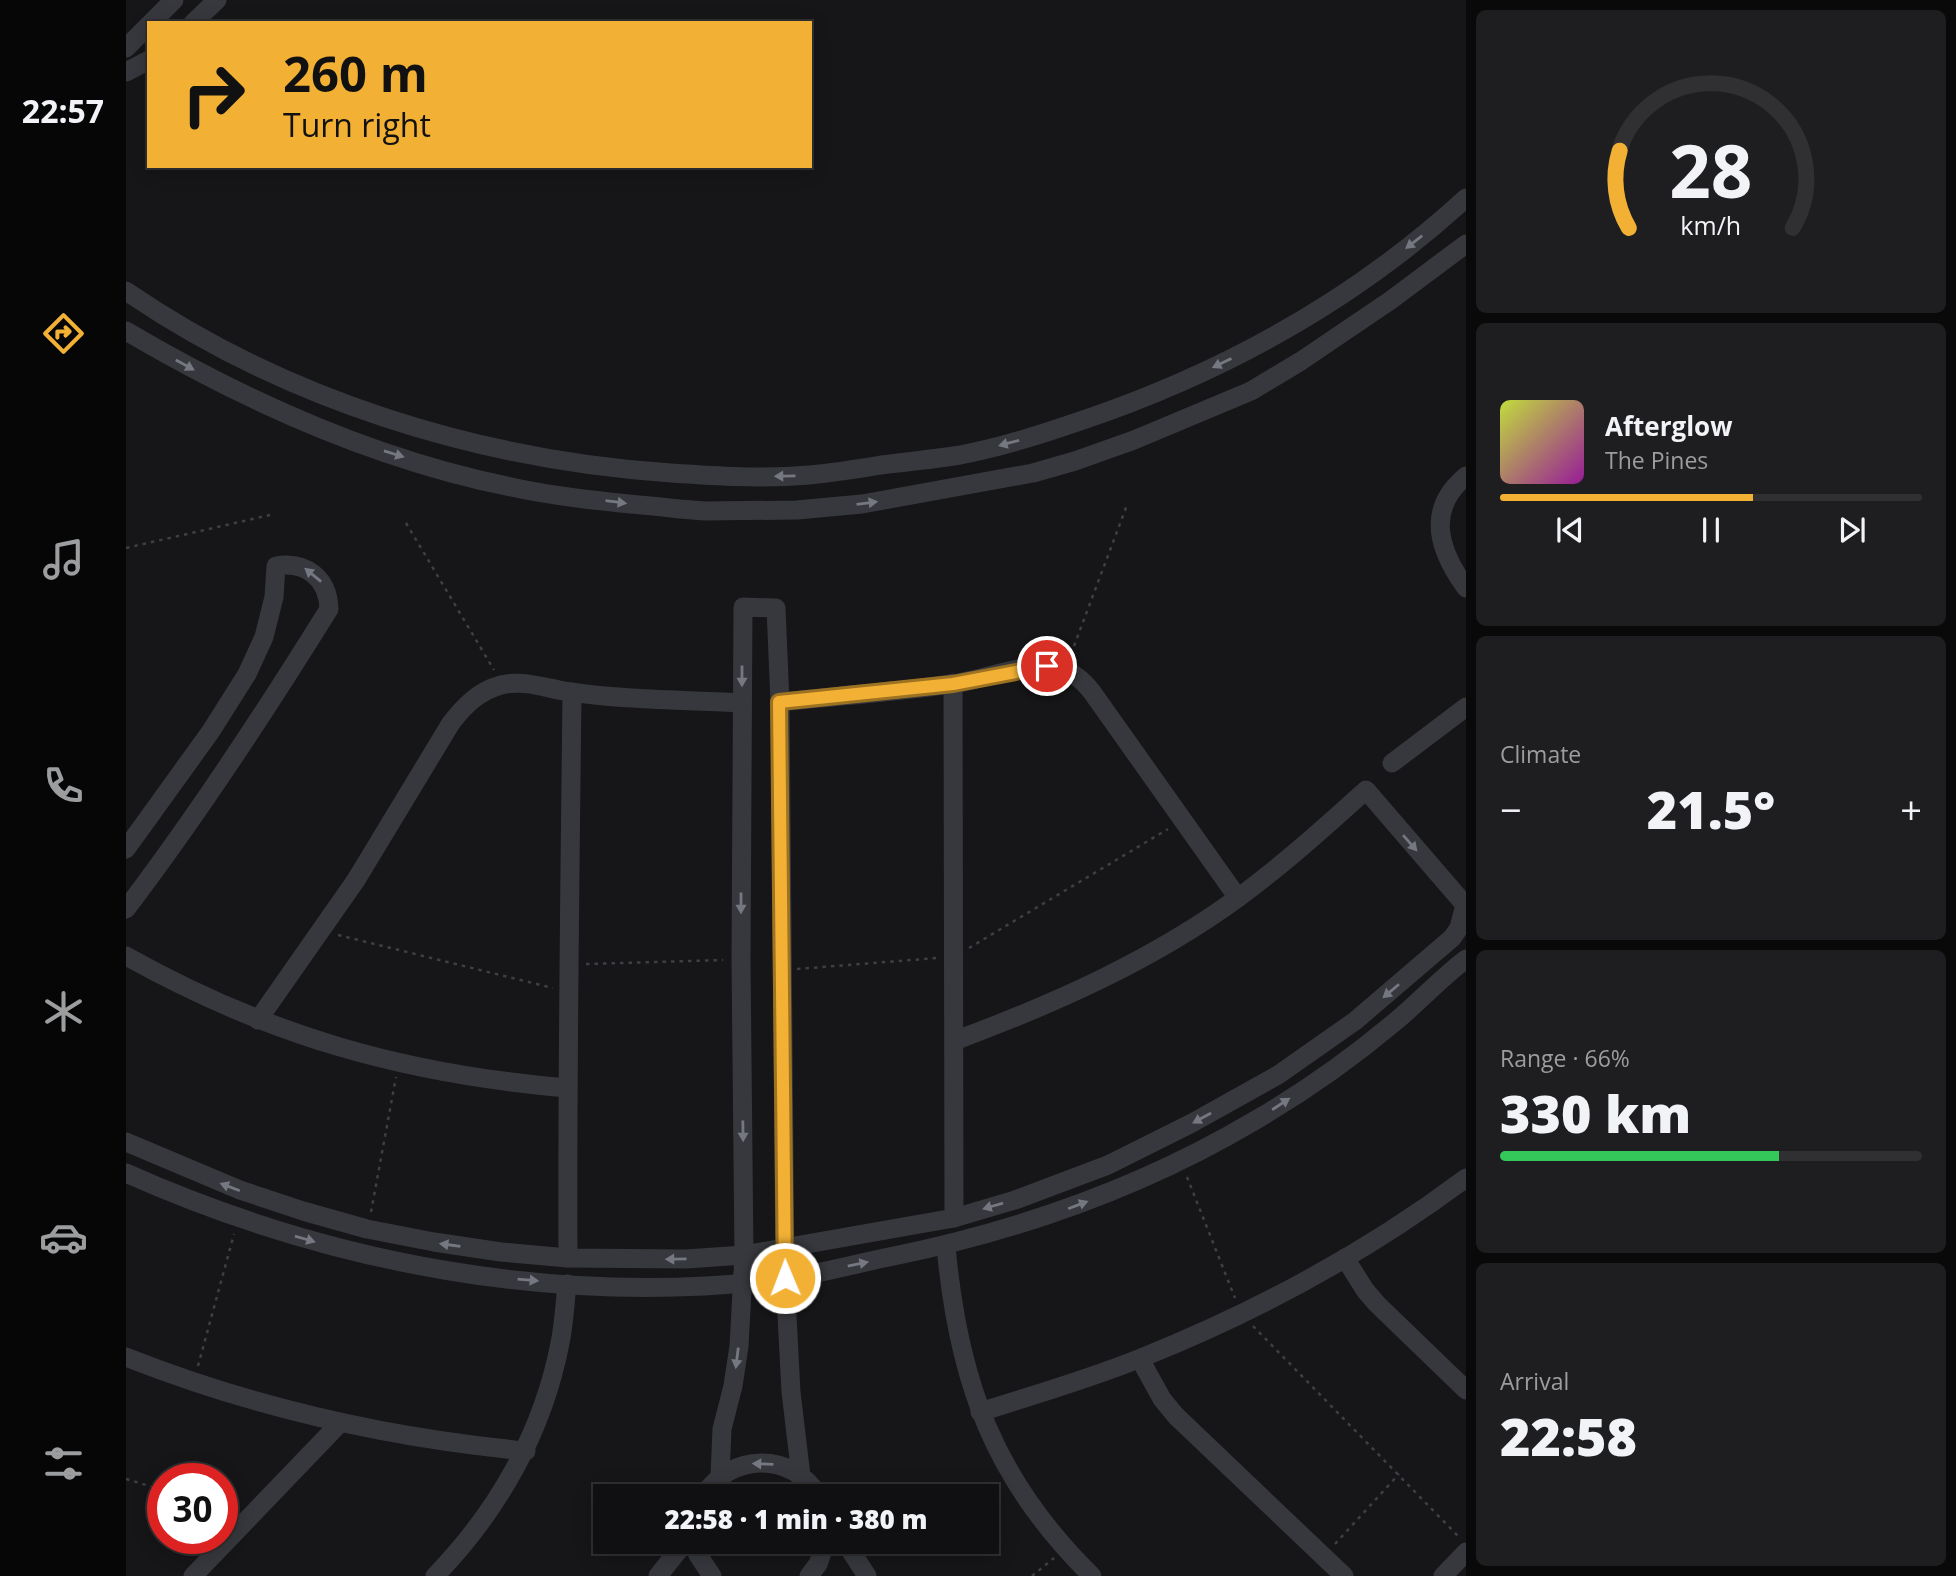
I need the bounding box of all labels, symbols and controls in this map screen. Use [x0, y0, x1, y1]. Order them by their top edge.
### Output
text: 260 m [283, 40, 428, 106]
icon: right [168, 49, 259, 140]
text: 22:57 [22, 89, 104, 132]
text: Turn right [283, 103, 431, 146]
text: 28 [1669, 120, 1753, 219]
text: km/h [1681, 207, 1741, 241]
one-way arrow [1405, 234, 1423, 248]
icon: directions [39, 309, 88, 358]
one-way arrow [1212, 358, 1232, 369]
one-way arrow [175, 359, 195, 371]
text: Afterglow [1605, 408, 1732, 444]
one-way arrow [999, 438, 1020, 448]
text: The Pines [1605, 444, 1708, 476]
one-way arrow [384, 449, 405, 460]
one-way arrow [774, 470, 796, 481]
one-way arrow [605, 496, 627, 507]
one-way arrow [856, 497, 878, 508]
icon: previous [1551, 511, 1589, 549]
icon: pause [1692, 511, 1730, 549]
icon: next [1833, 511, 1871, 549]
icon: music [39, 535, 88, 584]
one-way arrow [304, 568, 321, 583]
pin [1017, 636, 1077, 696]
icon: arrive [1028, 647, 1066, 685]
one-way arrow [736, 665, 748, 687]
text: Climate [1500, 738, 1581, 770]
icon: phone [39, 761, 88, 810]
text: 21.5° [1647, 773, 1775, 844]
text: − [1500, 783, 1522, 835]
text: + [1900, 783, 1922, 835]
one-way arrow [1402, 834, 1417, 851]
one-way arrow [735, 892, 747, 914]
one-way arrow [1382, 983, 1399, 998]
icon: climate [39, 987, 88, 1036]
text: Range · 66% [1500, 1042, 1630, 1074]
text: 330 km [1500, 1077, 1691, 1148]
one-way arrow [1271, 1098, 1291, 1111]
one-way arrow [1192, 1111, 1212, 1123]
one-way arrow [737, 1120, 749, 1142]
one-way arrow [220, 1181, 241, 1192]
one-way arrow [1067, 1200, 1088, 1211]
one-way arrow [983, 1202, 1004, 1212]
icon: car [39, 1213, 88, 1262]
one-way arrow [294, 1234, 316, 1245]
one-way arrow [439, 1239, 461, 1250]
position arrow [748, 1241, 822, 1315]
one-way arrow [665, 1254, 687, 1265]
one-way arrow [847, 1258, 869, 1269]
one-way arrow [517, 1275, 539, 1286]
one-way arrow [732, 1347, 743, 1369]
text: Arrival [1500, 1365, 1569, 1397]
text: 22:58 [1500, 1400, 1637, 1471]
icon: filters [39, 1439, 88, 1488]
one-way arrow [752, 1458, 774, 1469]
speed limit sign: 30 [147, 1463, 238, 1554]
text: 22:58 · 1 min · 380 m [665, 1501, 927, 1537]

